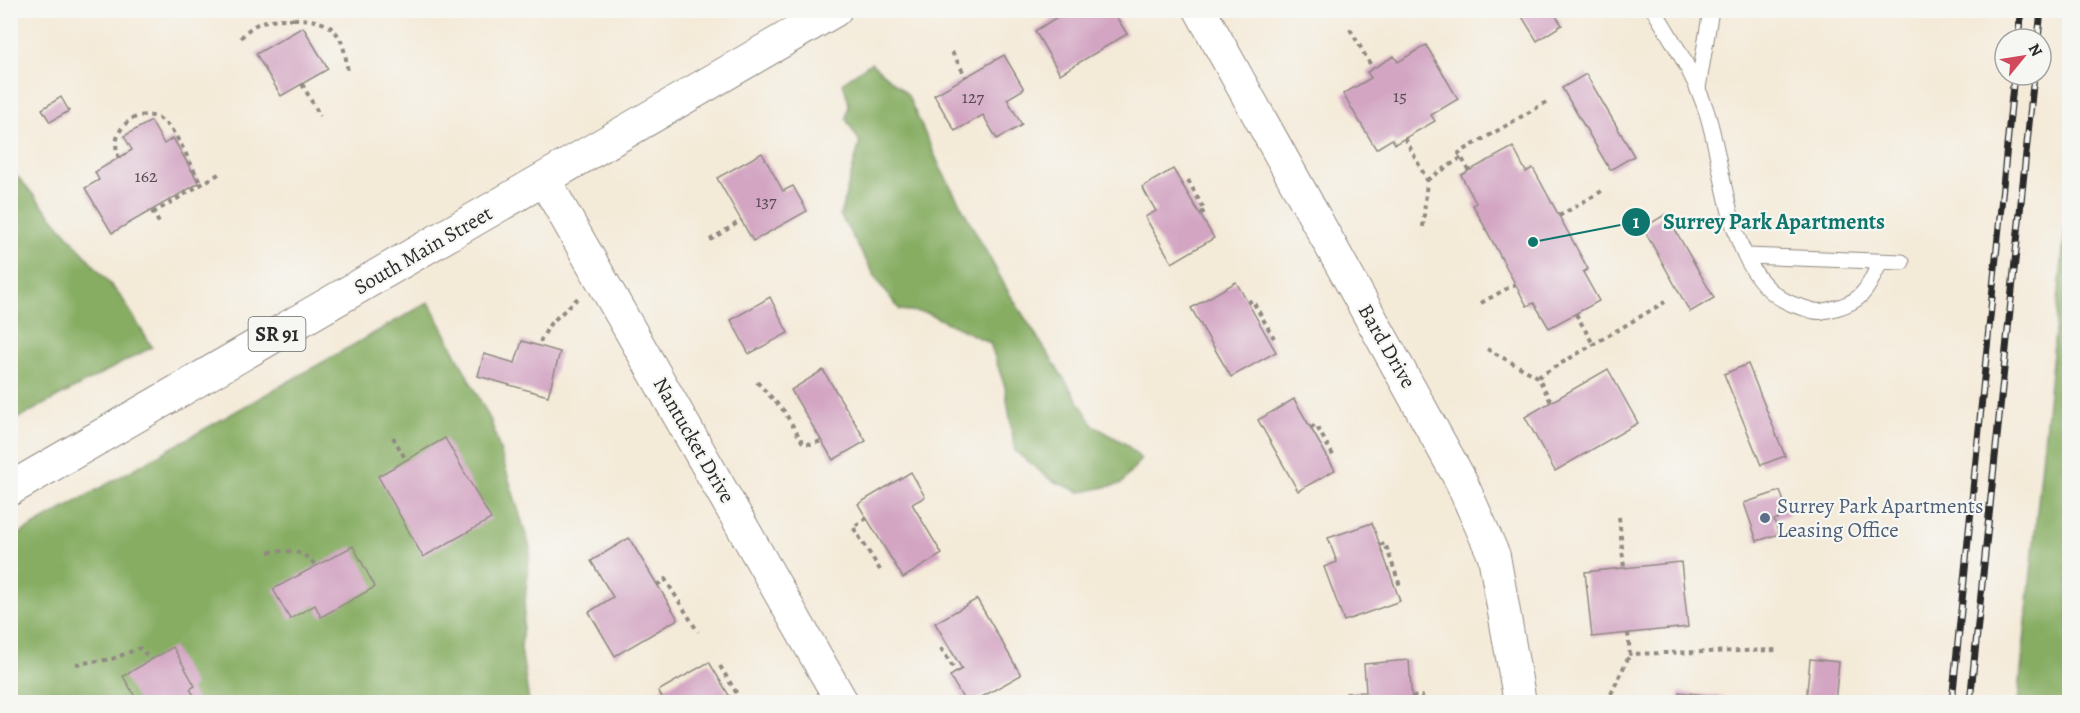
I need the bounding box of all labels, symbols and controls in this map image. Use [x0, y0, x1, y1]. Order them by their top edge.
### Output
north arrow [1993, 27, 2053, 87]
text: N [2023, 39, 2048, 61]
house number: 15 [1393, 84, 1407, 108]
house number: 127 [962, 85, 985, 109]
house number: 162 [134, 164, 158, 188]
house number: 137 [755, 189, 777, 213]
street label: South Main Street [349, 199, 497, 301]
callout: Surrey Park Apartments [1621, 202, 1897, 242]
text: Surrey Park Apartments [1663, 207, 1885, 237]
text: 1 [1633, 210, 1640, 234]
street label: Bard Drive [1352, 299, 1422, 393]
road number: SR 91 [248, 317, 306, 351]
street label: Nantucket Drive [647, 372, 741, 508]
place label: Surrey Park Apartments Leasing Office [1777, 492, 1983, 544]
marker: Surrey Park Apartments Leasing Office [1758, 511, 1772, 525]

